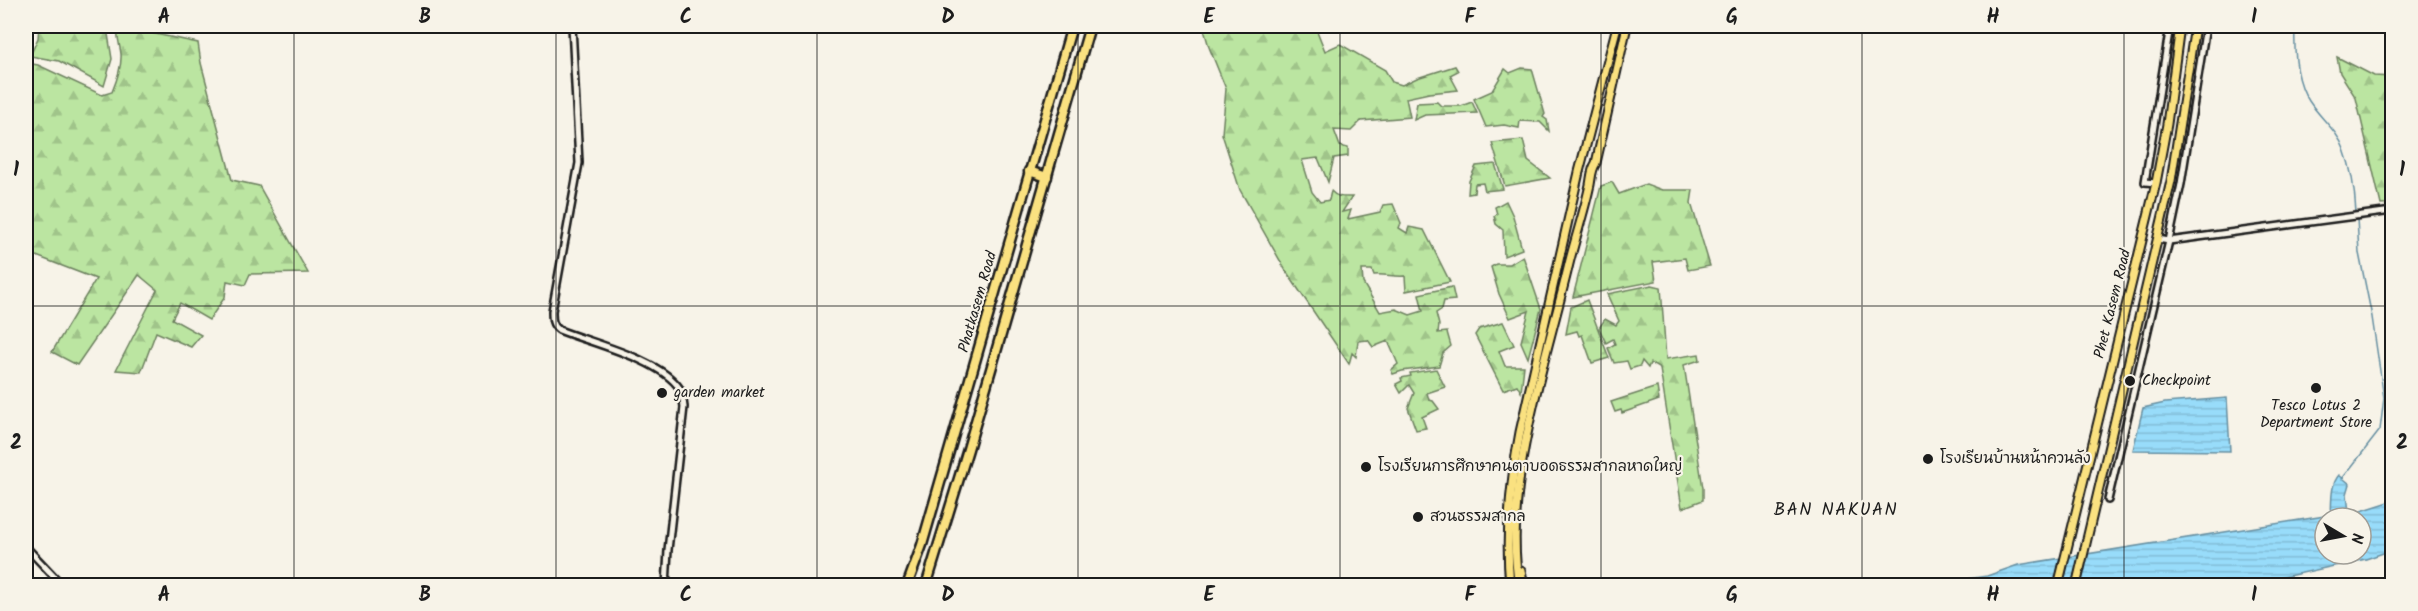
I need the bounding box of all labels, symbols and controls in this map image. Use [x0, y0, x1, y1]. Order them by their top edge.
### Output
text: A [158, 2, 170, 34]
text: B [419, 2, 431, 34]
text: C [680, 2, 692, 34]
text: D [941, 2, 955, 34]
text: E [1203, 2, 1215, 34]
text: F [1465, 2, 1477, 34]
text: G [1726, 2, 1738, 34]
text: H [1986, 2, 2000, 34]
text: I [2251, 2, 2257, 34]
text: 1 [13, 155, 19, 187]
text: 1 [2399, 155, 2405, 187]
street label: Phet Kasem Road [2088, 246, 2138, 361]
street label: Phatkasem Road [952, 248, 1004, 355]
place label: Checkpoint [2142, 369, 2211, 393]
marker: Checkpoint [2123, 374, 2137, 388]
place label: garden market [673, 381, 765, 405]
marker: Tesco Lotus 2 Department Store [2309, 381, 2323, 395]
marker: garden market [655, 386, 669, 400]
place label: Tesco Lotus 2 Department Store [2260, 394, 2372, 435]
text: 2 [10, 428, 22, 460]
text: 2 [2396, 428, 2408, 460]
place label: โรงเรียนบ้านหน้าควนลัง [1940, 447, 2091, 471]
marker: โรงเรียนบ้านหน้าควนลัง [1921, 452, 1935, 466]
place label: โรงเรียนการศึกษาคนตาบอดธรรมสากลหาดใหญ่ [1378, 455, 1682, 479]
marker: โรงเรียนการศึกษาคนตาบอดธรรมสากลหาดใหญ่ [1359, 460, 1373, 474]
district label: BAN NAKUAN [1774, 496, 1898, 525]
place label: สวนธรรมสากล [1430, 505, 1526, 529]
north arrow [2313, 506, 2373, 566]
marker: สวนธรรมสากล [1411, 510, 1425, 524]
text: N [2343, 531, 2369, 545]
text: A [158, 580, 170, 611]
text: B [419, 580, 431, 611]
text: C [680, 580, 692, 611]
text: D [941, 580, 955, 611]
text: E [1203, 580, 1215, 611]
text: F [1465, 580, 1477, 611]
text: G [1726, 580, 1738, 611]
text: H [1986, 580, 2000, 611]
text: I [2251, 580, 2257, 611]

